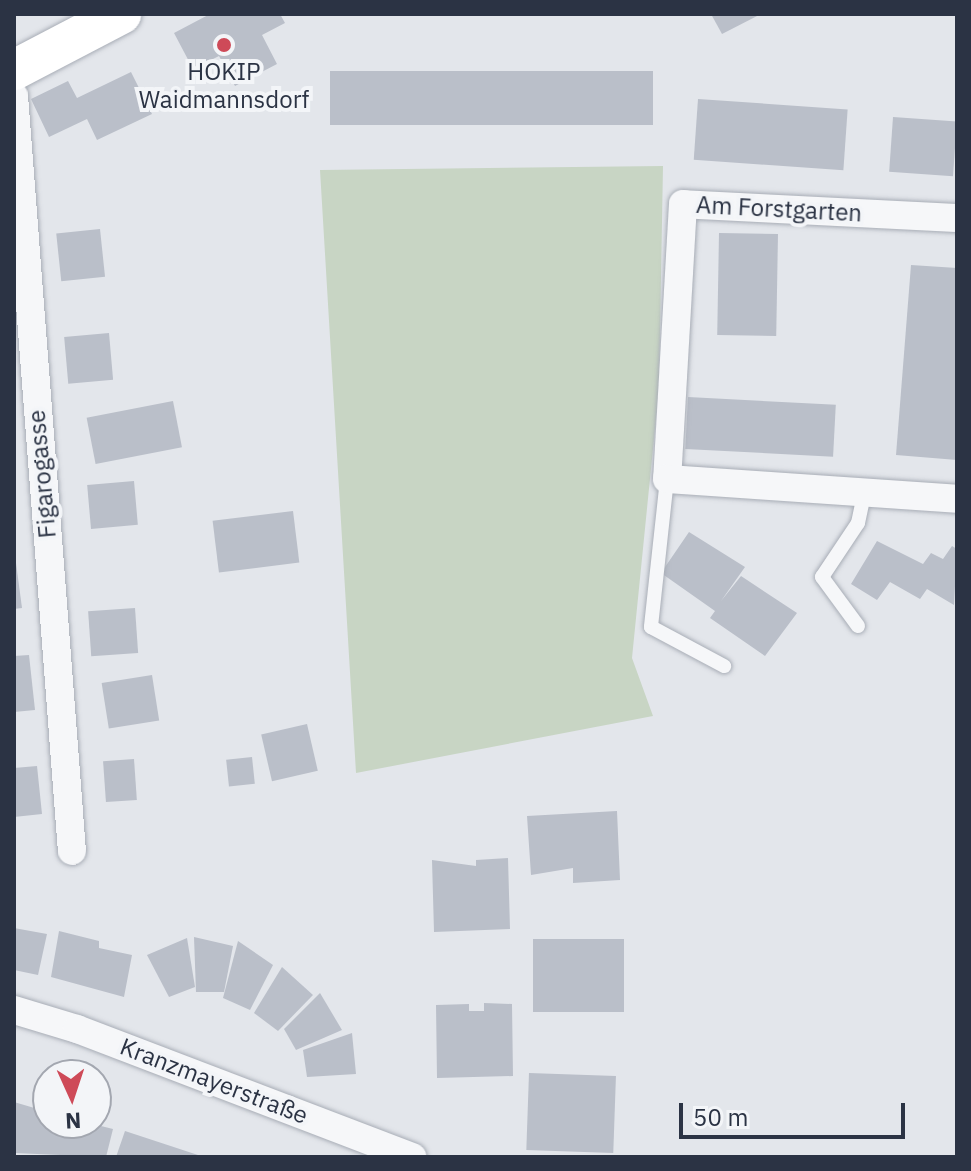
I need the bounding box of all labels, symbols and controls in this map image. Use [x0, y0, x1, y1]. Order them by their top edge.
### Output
marker: HOKIP Waidmannsdorf [215, 36, 233, 54]
place label: HOKIP Waidmannsdorf [139, 58, 309, 114]
street label: Am Forstgarten [695, 190, 863, 228]
street label: Figarogasse [22, 409, 62, 539]
street label: Kranzmayerstraße [116, 1032, 312, 1130]
north arrow [32, 1059, 112, 1139]
scale bar [683, 1087, 909, 1137]
text: 50 m [693, 1101, 748, 1133]
text: N [64, 1107, 82, 1136]

